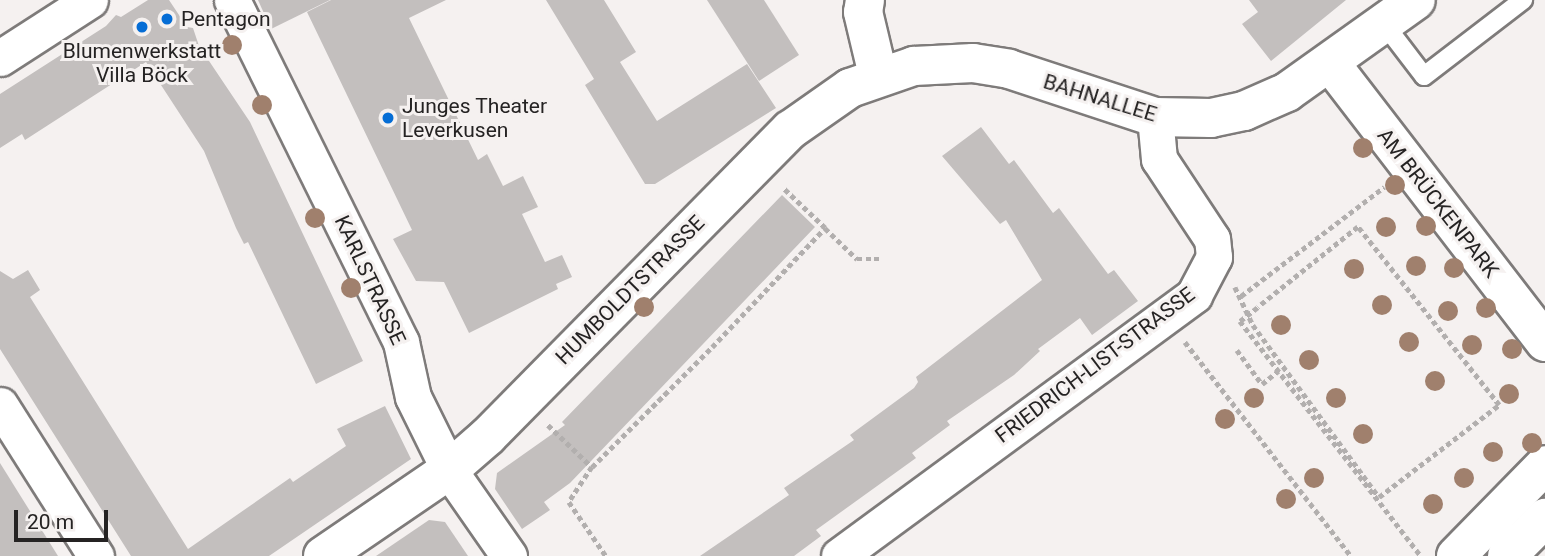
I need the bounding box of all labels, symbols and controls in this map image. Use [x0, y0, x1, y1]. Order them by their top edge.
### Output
place label: Pentagon [181, 6, 271, 32]
marker: Pentagon [159, 11, 175, 27]
marker: Blumenwerkstatt Villa Böck [134, 19, 150, 35]
place label: Blumenwerkstatt Villa Böck [63, 38, 221, 88]
street label: BAHNALLEE [1040, 69, 1160, 127]
place label: Junges Theater Leverkusen [402, 93, 548, 143]
marker: Junges Theater Leverkusen [380, 110, 396, 126]
street label: AM BRÜCKENPARK [1372, 123, 1504, 283]
street label: HUMBOLDTSTRASSE [550, 210, 710, 370]
street label: KARLSTRASSE [329, 211, 411, 349]
street label: FRIEDRICH-LIST-STRASSE [990, 282, 1200, 448]
scale bar [18, 496, 112, 540]
text: 20 m [27, 510, 74, 534]

